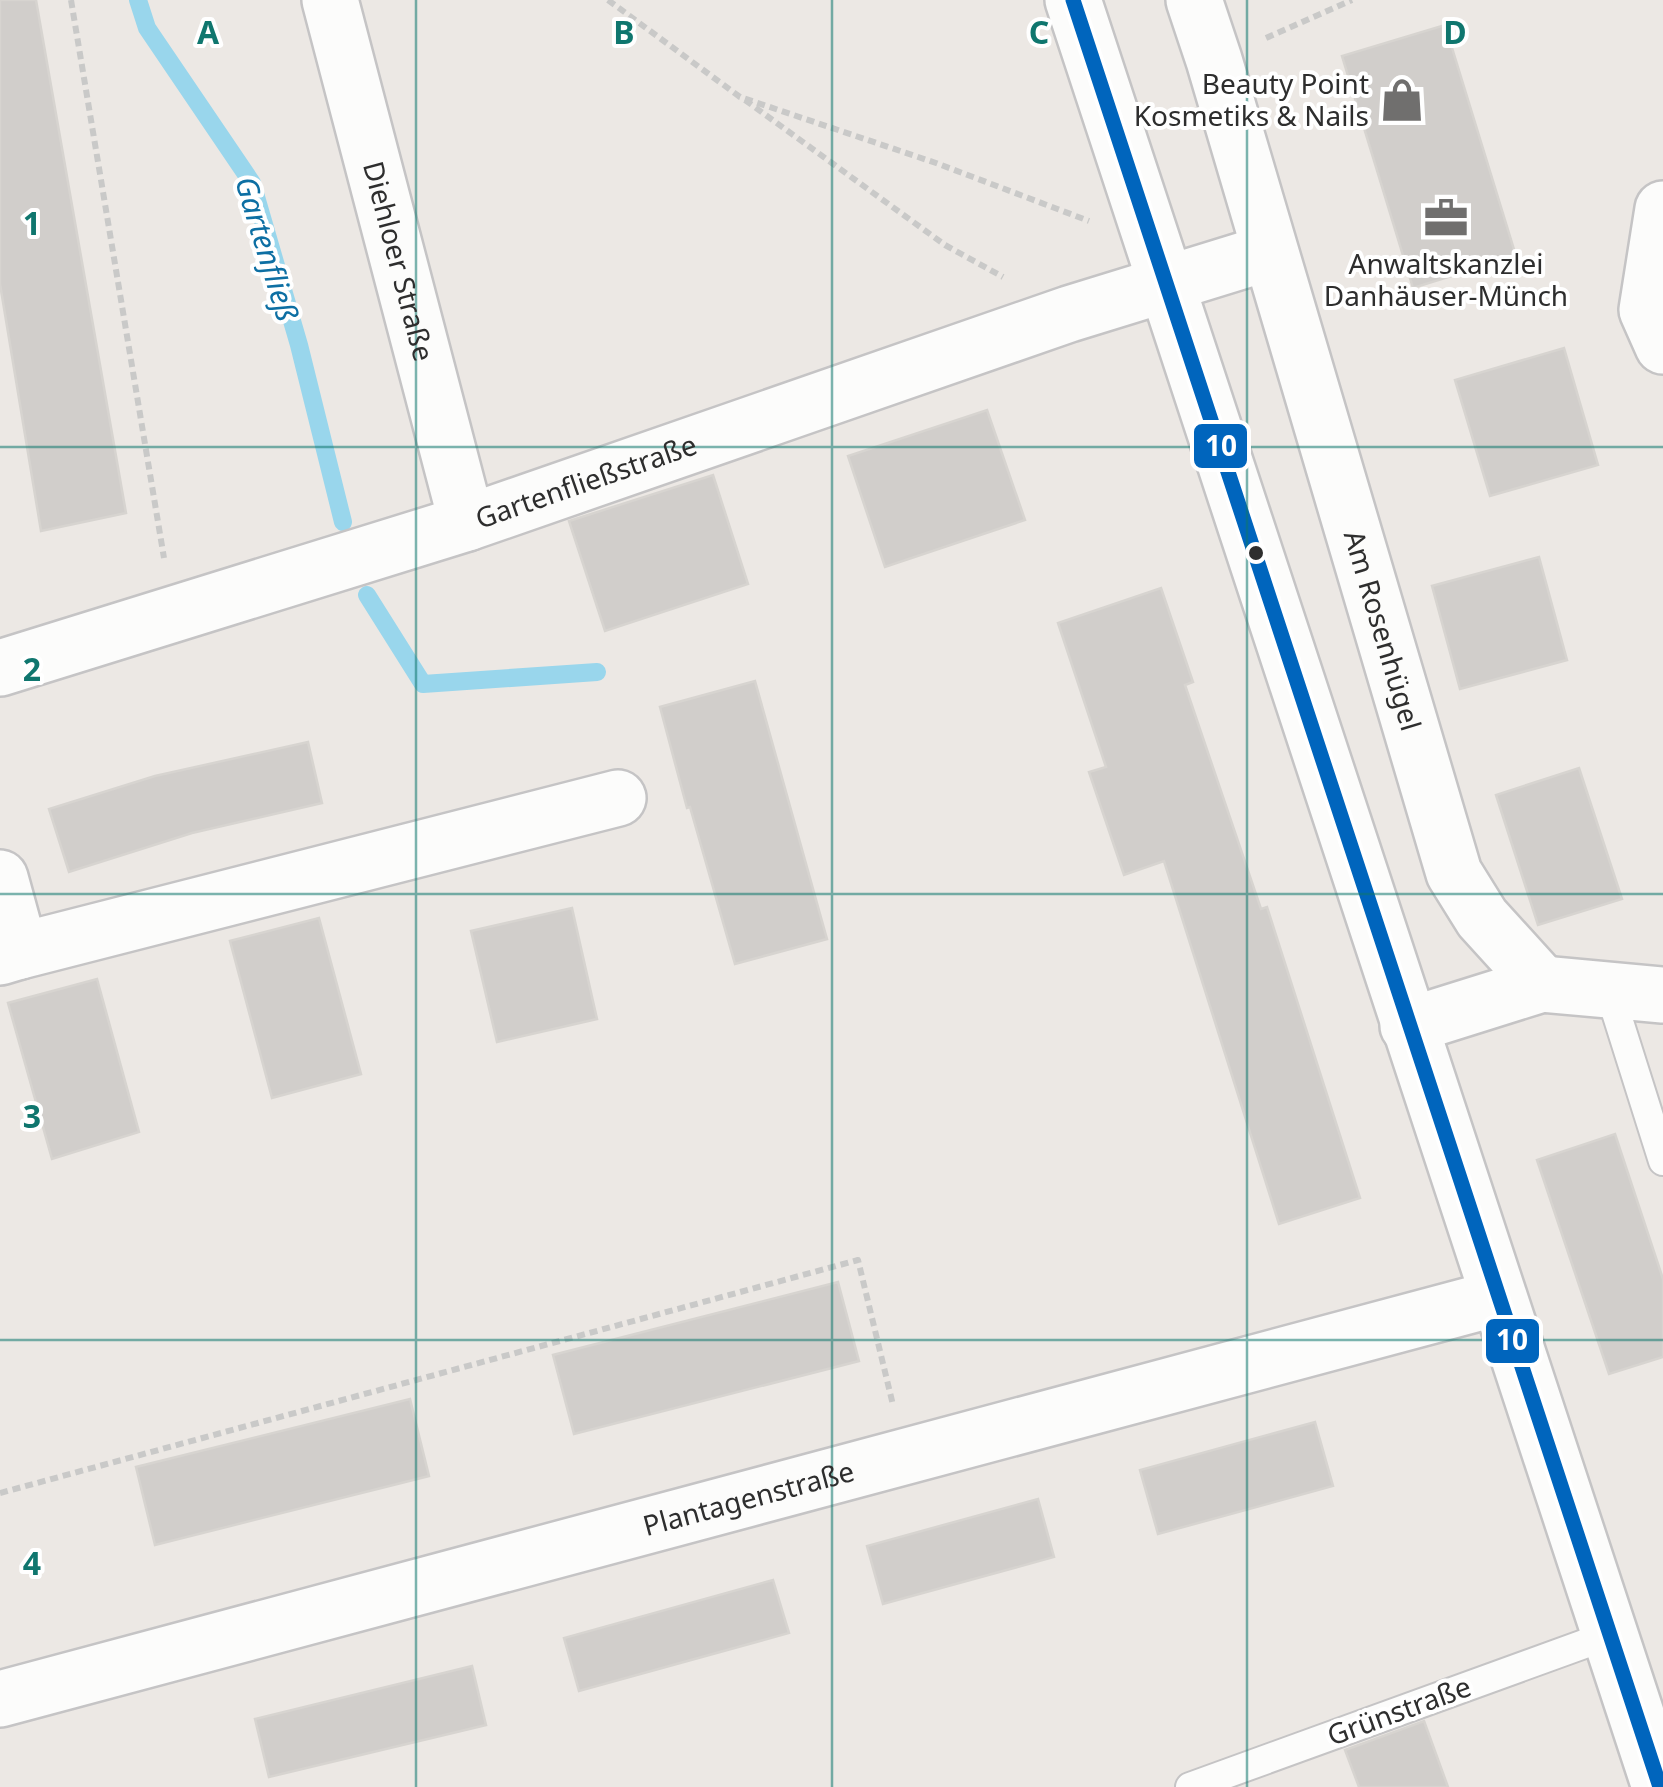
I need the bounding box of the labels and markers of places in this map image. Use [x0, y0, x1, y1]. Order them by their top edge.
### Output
place label: Beauty Point Kosmetiks & Nails [1134, 64, 1369, 134]
shop icon: Beauty Point Kosmetiks & Nails [1378, 76, 1426, 124]
office icon: Anwaltskanzlei Danhäuser-Münch [1422, 194, 1470, 242]
place label: Anwaltskanzlei Danhäuser-Münch [1324, 244, 1568, 314]
unlabelled marker [1246, 543, 1266, 563]

